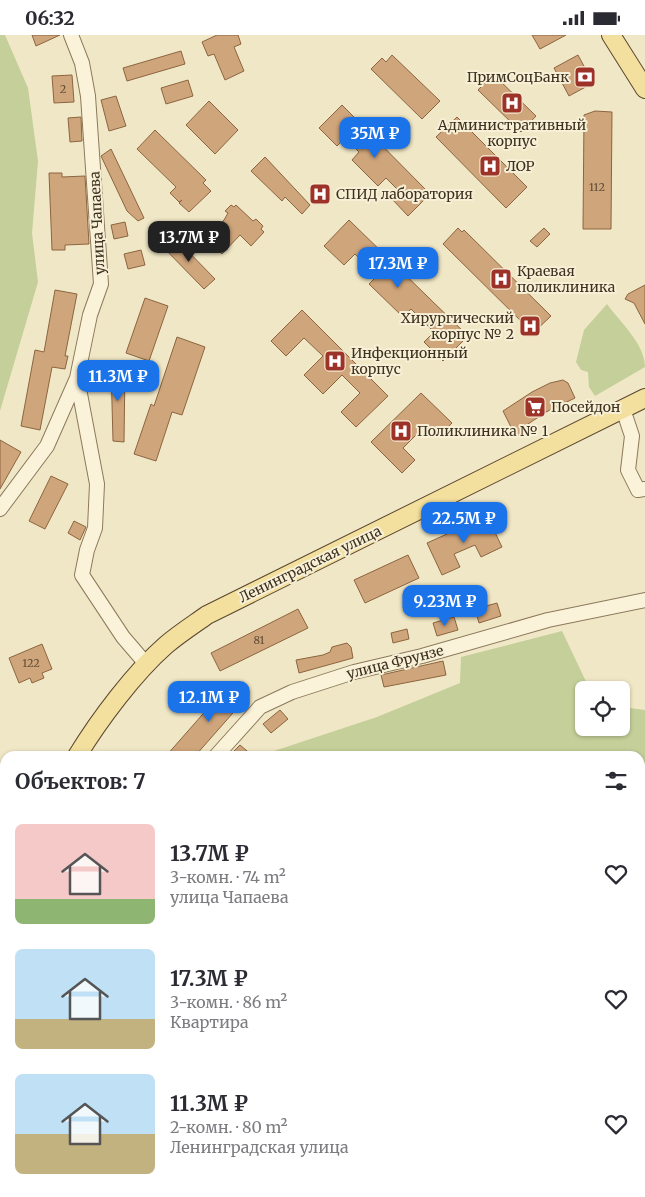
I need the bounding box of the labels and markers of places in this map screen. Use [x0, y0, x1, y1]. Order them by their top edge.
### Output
bank icon: ПримСоцБанк [573, 65, 597, 89]
place label: ПримСоцБанк [467, 68, 569, 86]
hospital icon: Административный корпус [500, 91, 524, 115]
place label: Административный корпус [437, 116, 587, 150]
pin: 35M ₽ [340, 117, 410, 159]
hospital icon: ЛОР [478, 154, 502, 178]
place label: ЛОР [506, 157, 535, 175]
hospital icon: СПИД лаборатория [308, 182, 332, 206]
place label: СПИД лаборатория [336, 185, 473, 203]
pin: 13.7M ₽ [143, 221, 235, 263]
pin: 17.3M ₽ [352, 247, 444, 289]
place label: Краевая поликлиника [517, 262, 616, 296]
hospital icon: Краевая поликлиника [489, 267, 513, 291]
place label: Хирургический корпус № 2 [401, 309, 514, 343]
hospital icon: Хирургический корпус № 2 [518, 314, 542, 338]
place label: Инфекционный корпус [351, 344, 468, 378]
hospital icon: Инфекционный корпус [323, 349, 347, 373]
pin: 11.3M ₽ [72, 359, 164, 402]
supermarket icon: Посейдон [523, 395, 547, 419]
place label: Посейдон [551, 398, 621, 416]
hospital icon: Поликлиника № 1 [389, 419, 413, 443]
place label: Поликлиника № 1 [417, 422, 548, 440]
pin: 22.5M ₽ [418, 501, 510, 544]
pin: 9.23M ₽ [399, 585, 491, 627]
pin: 12.1M ₽ [163, 681, 255, 723]

